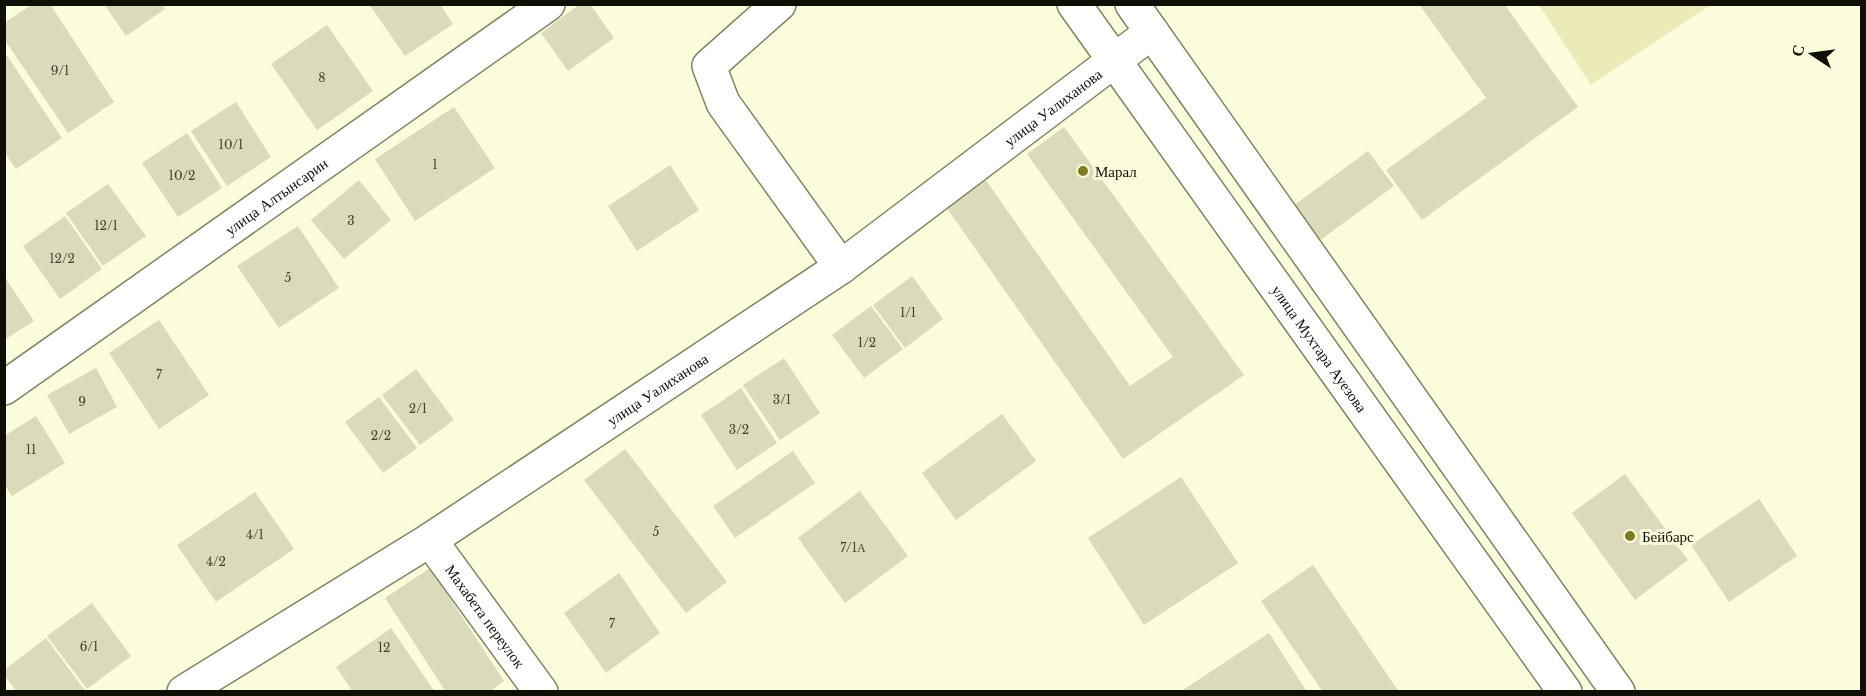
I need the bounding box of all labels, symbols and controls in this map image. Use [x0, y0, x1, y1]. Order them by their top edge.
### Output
north arrow [1782, 24, 1842, 84]
text: С [1786, 43, 1808, 59]
house number: 9/1 [51, 63, 69, 78]
street label: улица Уалиханова [1000, 64, 1106, 150]
house number: 8 [318, 70, 326, 85]
house number: 10/1 [219, 137, 243, 152]
street label: улица Алтынсарин [221, 153, 331, 239]
house number: 1 [432, 157, 438, 172]
place label: Марал [1095, 162, 1137, 181]
marker: Марал [1076, 164, 1090, 178]
house number: 10/2 [169, 168, 195, 183]
house number: 3 [347, 213, 355, 228]
house number: 12/1 [94, 218, 118, 233]
house number: 12/2 [49, 251, 75, 266]
house number: 5 [285, 270, 292, 285]
street label: улица Мухтара Ауезова [1268, 281, 1372, 416]
house number: 1/1 [900, 305, 916, 320]
house number: 1/2 [858, 335, 876, 350]
street label: улица Уалиханова [603, 348, 712, 429]
house number: 7 [156, 367, 163, 382]
house number: 3/1 [773, 392, 791, 407]
house number: 9 [78, 394, 86, 409]
house number: 2/1 [409, 401, 427, 416]
house number: 3/2 [729, 422, 749, 437]
house number: 2/2 [371, 428, 391, 443]
house number: 11 [26, 442, 36, 457]
house number: 5 [653, 524, 660, 539]
house number: 4/1 [246, 527, 264, 542]
place label: Бейбарс [1642, 527, 1694, 546]
marker: Бейбарс [1623, 529, 1637, 543]
house number: 7/1А [840, 540, 866, 555]
house number: 4/2 [206, 554, 226, 569]
street label: Махабета переулок [441, 560, 530, 672]
house number: 7 [609, 616, 616, 631]
house number: 6/1 [80, 639, 98, 654]
house number: 12 [378, 640, 390, 655]

